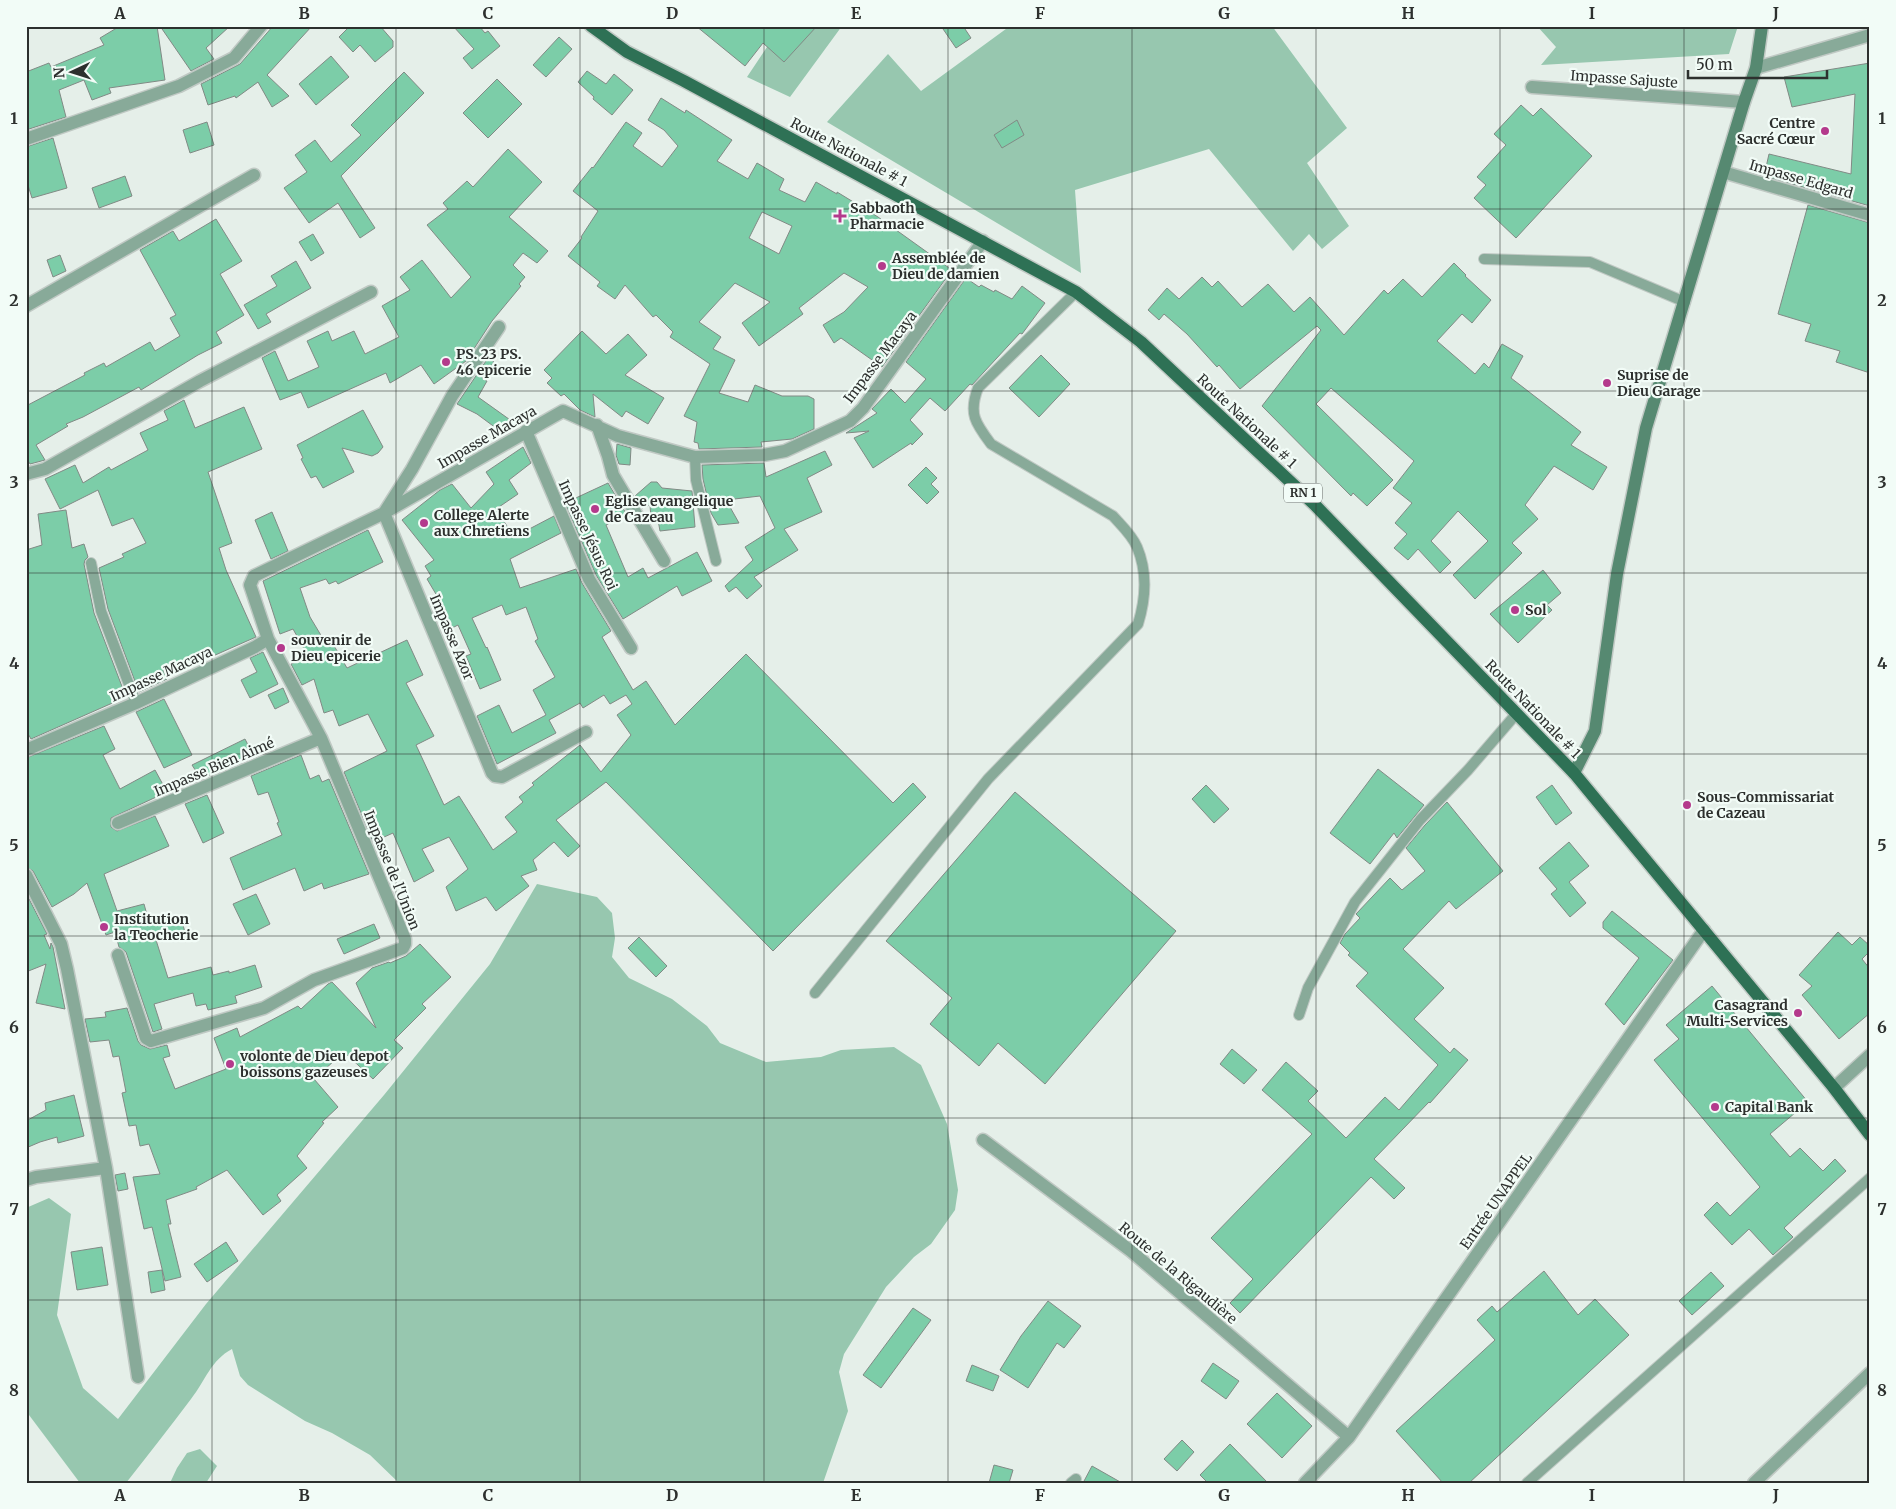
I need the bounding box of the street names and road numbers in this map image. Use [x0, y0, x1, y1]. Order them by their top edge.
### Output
street label: Impasse Sajuste [1570, 66, 1678, 92]
street label: Route Nationale # 1 [787, 114, 911, 190]
street label: Impasse Edgard [1747, 156, 1855, 203]
street label: Impasse Macaya [840, 307, 921, 407]
street label: Route Nationale # 1 [1193, 370, 1301, 472]
street label: Impasse Macaya [435, 401, 540, 472]
street label: Impasse Jésus Roi [555, 477, 622, 593]
road number: RN 1 [1284, 483, 1322, 502]
street label: Impasse Azor [426, 591, 478, 683]
street label: Impasse Macaya [107, 642, 215, 706]
street label: Route Nationale # 1 [1481, 656, 1585, 762]
street label: Impasse Bien Aimé [151, 734, 277, 800]
street label: Impasse de l'Union [360, 807, 424, 933]
street label: Entrée UNAPPEL [1456, 1149, 1536, 1253]
street label: Route de la Rigaudière [1115, 1218, 1241, 1328]

